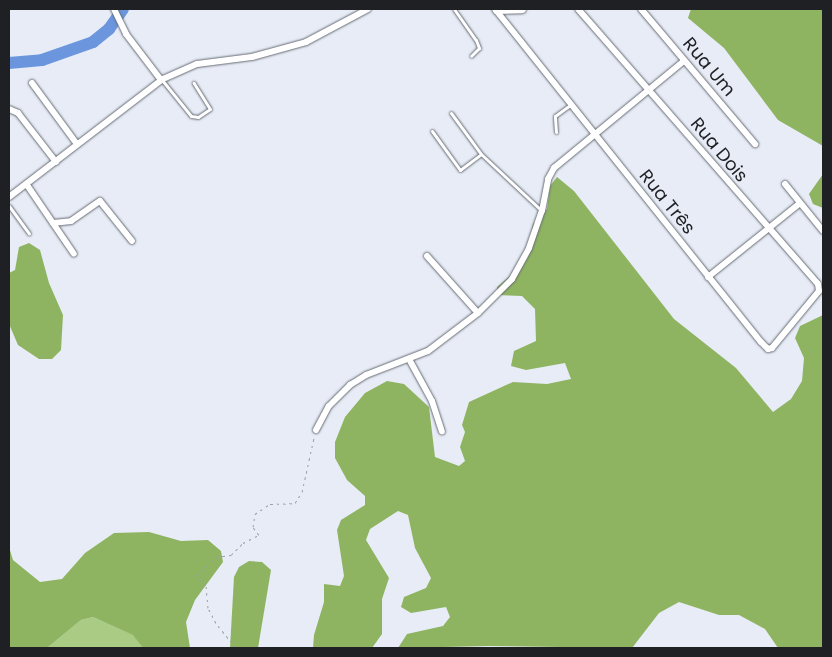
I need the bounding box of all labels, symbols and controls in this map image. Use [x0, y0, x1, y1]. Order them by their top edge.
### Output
street label: Rua Um [678, 33, 740, 101]
street label: Rua Dois [686, 113, 752, 187]
street label: Rua Três [635, 165, 699, 239]

